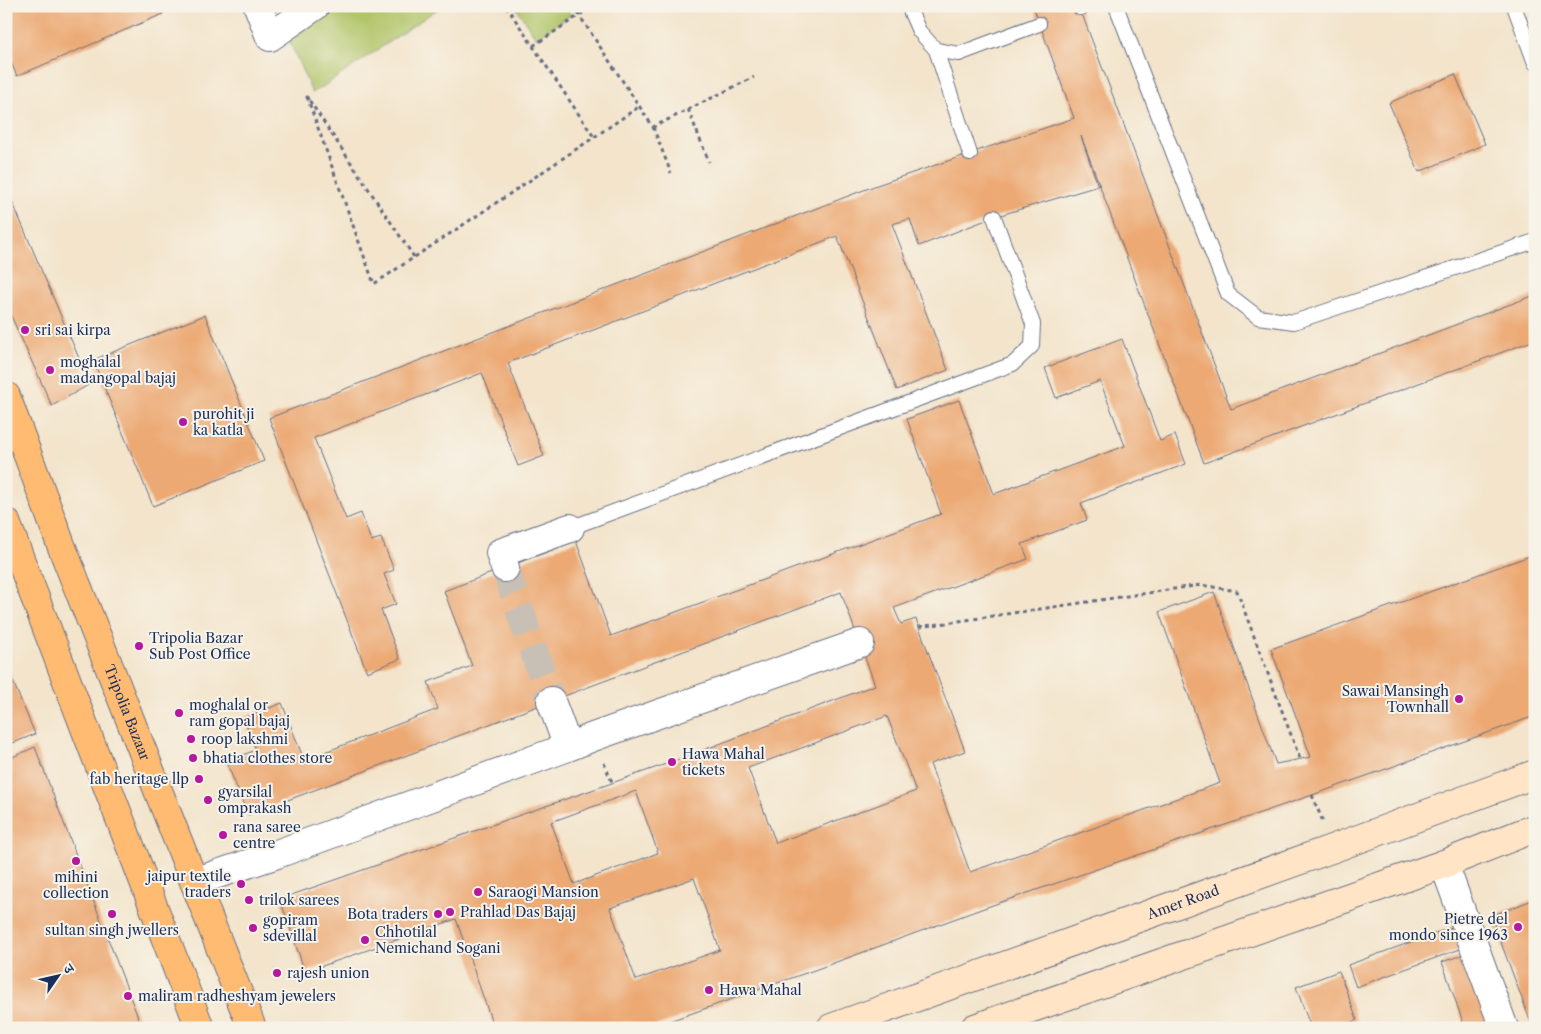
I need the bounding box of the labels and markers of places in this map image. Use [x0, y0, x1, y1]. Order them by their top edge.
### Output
place label: sri sai kirpa [35, 321, 111, 339]
marker: sri sai kirpa [19, 324, 31, 336]
place label: moghalal madangopal bajaj [60, 353, 176, 387]
marker: moghalal madangopal bajaj [44, 364, 56, 376]
place label: purohit ji ka katla [193, 405, 255, 439]
marker: purohit ji ka katla [177, 416, 189, 428]
place label: Tripolia Bazar Sub Post Office [149, 629, 251, 663]
marker: Tripolia Bazar Sub Post Office [133, 640, 145, 652]
place label: Sawai Mansingh Townhall [1342, 682, 1449, 716]
marker: Sawai Mansingh Townhall [1453, 693, 1465, 705]
place label: moghalal or ram gopal bajaj [189, 696, 290, 730]
marker: moghalal or ram gopal bajaj [173, 707, 185, 719]
place label: roop lakshmi [201, 730, 288, 748]
marker: roop lakshmi [185, 733, 197, 745]
place label: Hawa Mahal tickets [682, 745, 765, 779]
place label: bhatia clothes store [203, 749, 332, 767]
marker: bhatia clothes store [187, 752, 199, 764]
marker: Hawa Mahal tickets [666, 756, 678, 768]
place label: fab heritage llp [90, 770, 189, 788]
marker: fab heritage llp [193, 773, 205, 785]
place label: gyarsilal omprakash [218, 783, 292, 817]
marker: gyarsilal omprakash [202, 794, 214, 806]
place label: rana saree centre [233, 818, 301, 852]
marker: rana saree centre [217, 829, 229, 841]
marker: mihini collection [70, 855, 82, 867]
place label: jaipur textile traders [144, 867, 231, 901]
place label: mihini collection [43, 868, 109, 902]
marker: jaipur textile traders [235, 878, 247, 890]
place label: Saraogi Mansion [488, 883, 599, 901]
marker: Saraogi Mansion [472, 886, 484, 898]
place label: trilok sarees [259, 891, 339, 909]
marker: trilok sarees [243, 894, 255, 906]
place label: Prahlad Das Bajaj [460, 903, 576, 921]
place label: Bota traders [347, 905, 428, 923]
marker: Prahlad Das Bajaj [444, 906, 456, 918]
marker: sultan singh jwellers [106, 908, 118, 920]
marker: Bota traders [432, 908, 444, 920]
place label: Pietre del mondo since 1963 [1389, 910, 1508, 944]
place label: gopiram sdevillal [263, 911, 318, 945]
place label: sultan singh jwellers [45, 921, 179, 939]
marker: Pietre del mondo since 1963 [1512, 921, 1524, 933]
marker: gopiram sdevillal [247, 922, 259, 934]
place label: Chhotilal Nemichand Sogani [375, 923, 501, 957]
marker: Chhotilal Nemichand Sogani [359, 934, 371, 946]
place label: rajesh union [287, 964, 370, 982]
marker: rajesh union [271, 967, 283, 979]
place label: Hawa Mahal [719, 981, 802, 999]
marker: Hawa Mahal [703, 984, 715, 996]
place label: maliram radheshyam jewelers [138, 987, 336, 1005]
marker: maliram radheshyam jewelers [122, 990, 134, 1002]

